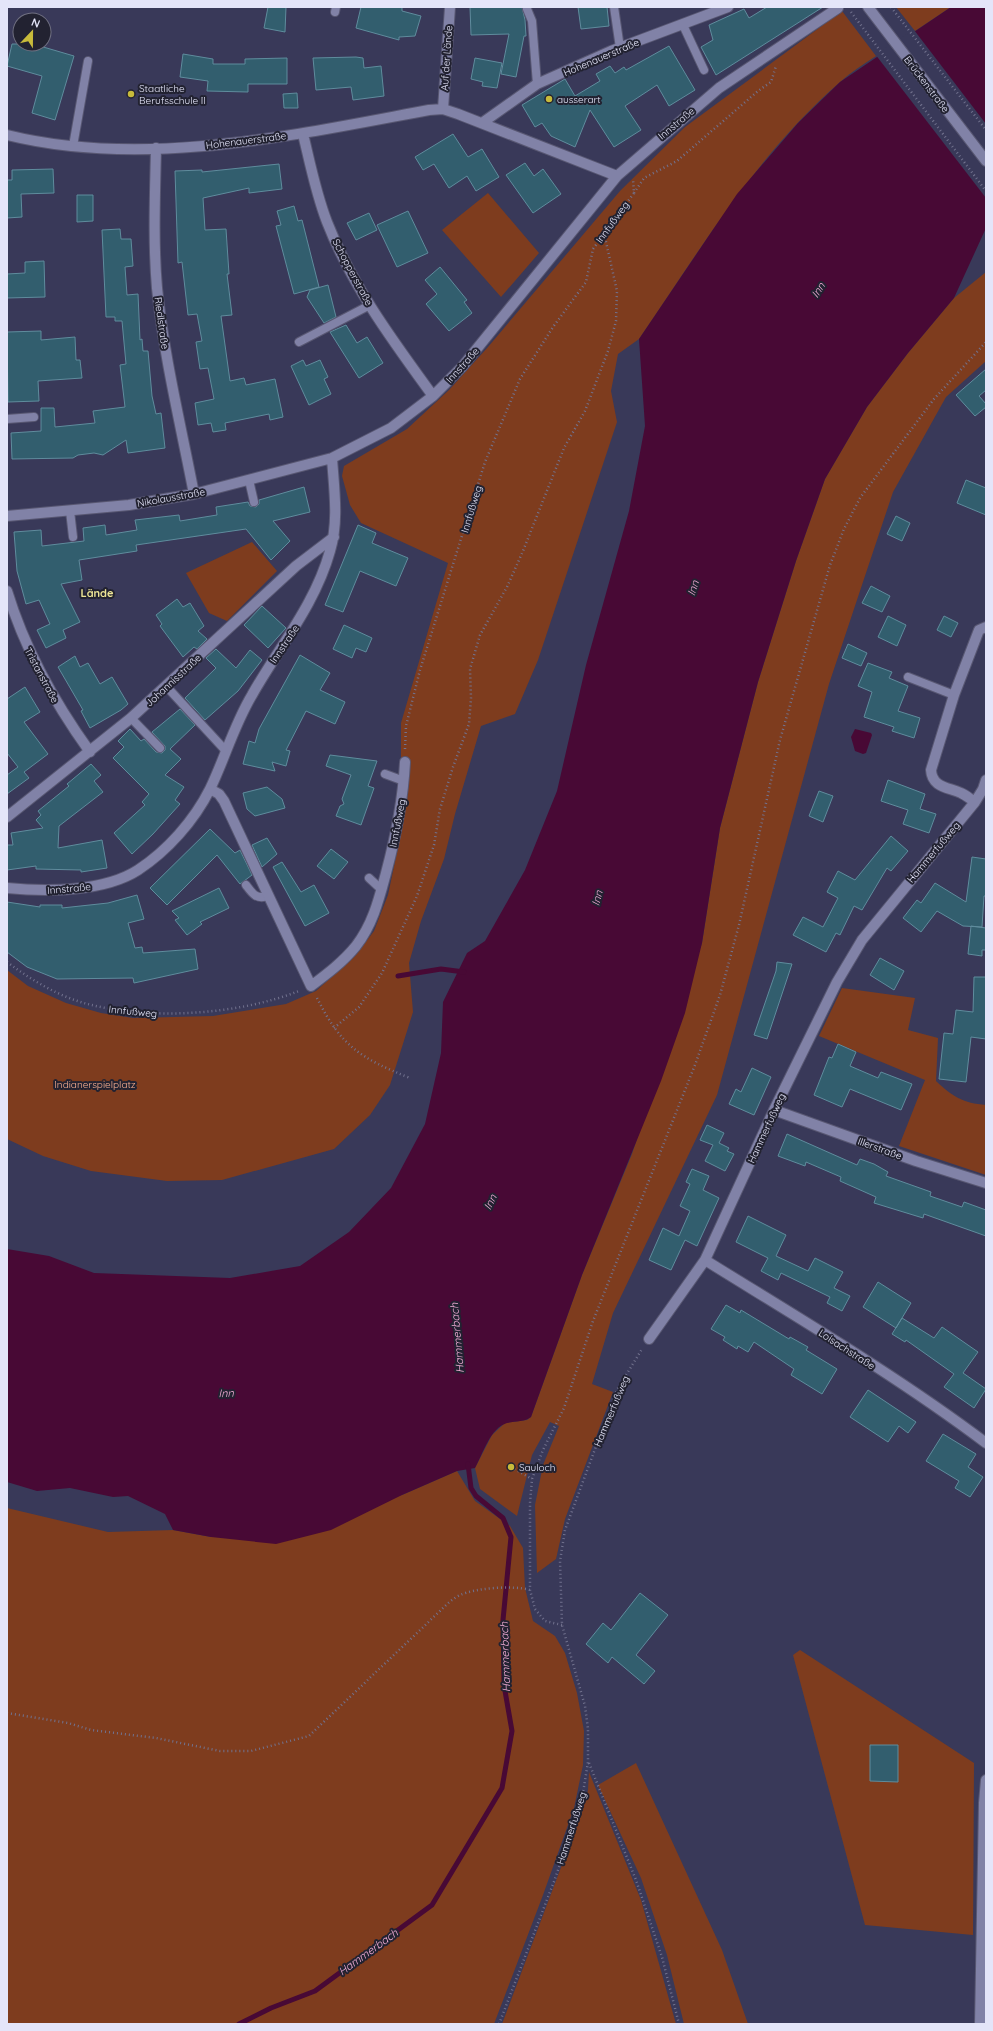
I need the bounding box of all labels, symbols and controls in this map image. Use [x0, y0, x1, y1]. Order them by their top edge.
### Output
north arrow [12, 12, 52, 52]
text: N [29, 15, 42, 31]
street label: Auf der Lände [438, 25, 455, 91]
street label: Hohenauerstraße [561, 36, 641, 79]
street label: Brückenstraße [901, 53, 952, 115]
place label: Staatliche Berufsschule II [139, 82, 206, 107]
marker: Staatliche Berufsschule II [126, 89, 136, 99]
place label: ausserart [557, 93, 601, 106]
marker: ausserart [544, 94, 554, 104]
street label: Innstraße [655, 104, 697, 142]
street label: Hohenauerstraße [205, 129, 287, 152]
street label: Innfußweg [593, 199, 632, 246]
street label: Schopperstraße [330, 237, 376, 308]
water label: Inn [808, 279, 828, 300]
street label: Riedlstraße [151, 296, 172, 350]
street label: Innstraße [443, 345, 482, 386]
street label: Innfußweg [458, 484, 485, 534]
street label: Nikolausstraße [136, 485, 206, 510]
water label: Inn [684, 578, 702, 598]
district label: Lände [80, 586, 114, 600]
street label: Innstraße [267, 622, 302, 666]
street label: Tristanstraße [22, 645, 62, 705]
street label: Johannisstraße [143, 651, 204, 709]
street label: Innfußweg [386, 798, 409, 848]
street label: Hammerfußweg [904, 819, 963, 886]
street label: Innstraße [47, 880, 92, 897]
water label: Inn [588, 888, 606, 907]
street label: Innfußweg [108, 1002, 158, 1021]
park label: Indianerspielplatz [54, 1078, 136, 1091]
street label: Hammerfußweg [745, 1091, 788, 1165]
street label: Illerstraße [856, 1134, 904, 1163]
water label: Inn [480, 1191, 500, 1212]
water label: Hammerbach [447, 1302, 467, 1374]
street label: Loisachstraße [816, 1326, 878, 1373]
street label: Hammerfußweg [591, 1374, 632, 1449]
water label: Inn [218, 1386, 235, 1400]
place label: Sauloch [519, 1461, 555, 1474]
marker: Sauloch [506, 1462, 516, 1472]
water label: Hammerbach [497, 1621, 513, 1692]
street label: Hammerfußweg [554, 1790, 589, 1866]
water label: Hammerbach [335, 1925, 401, 1978]

